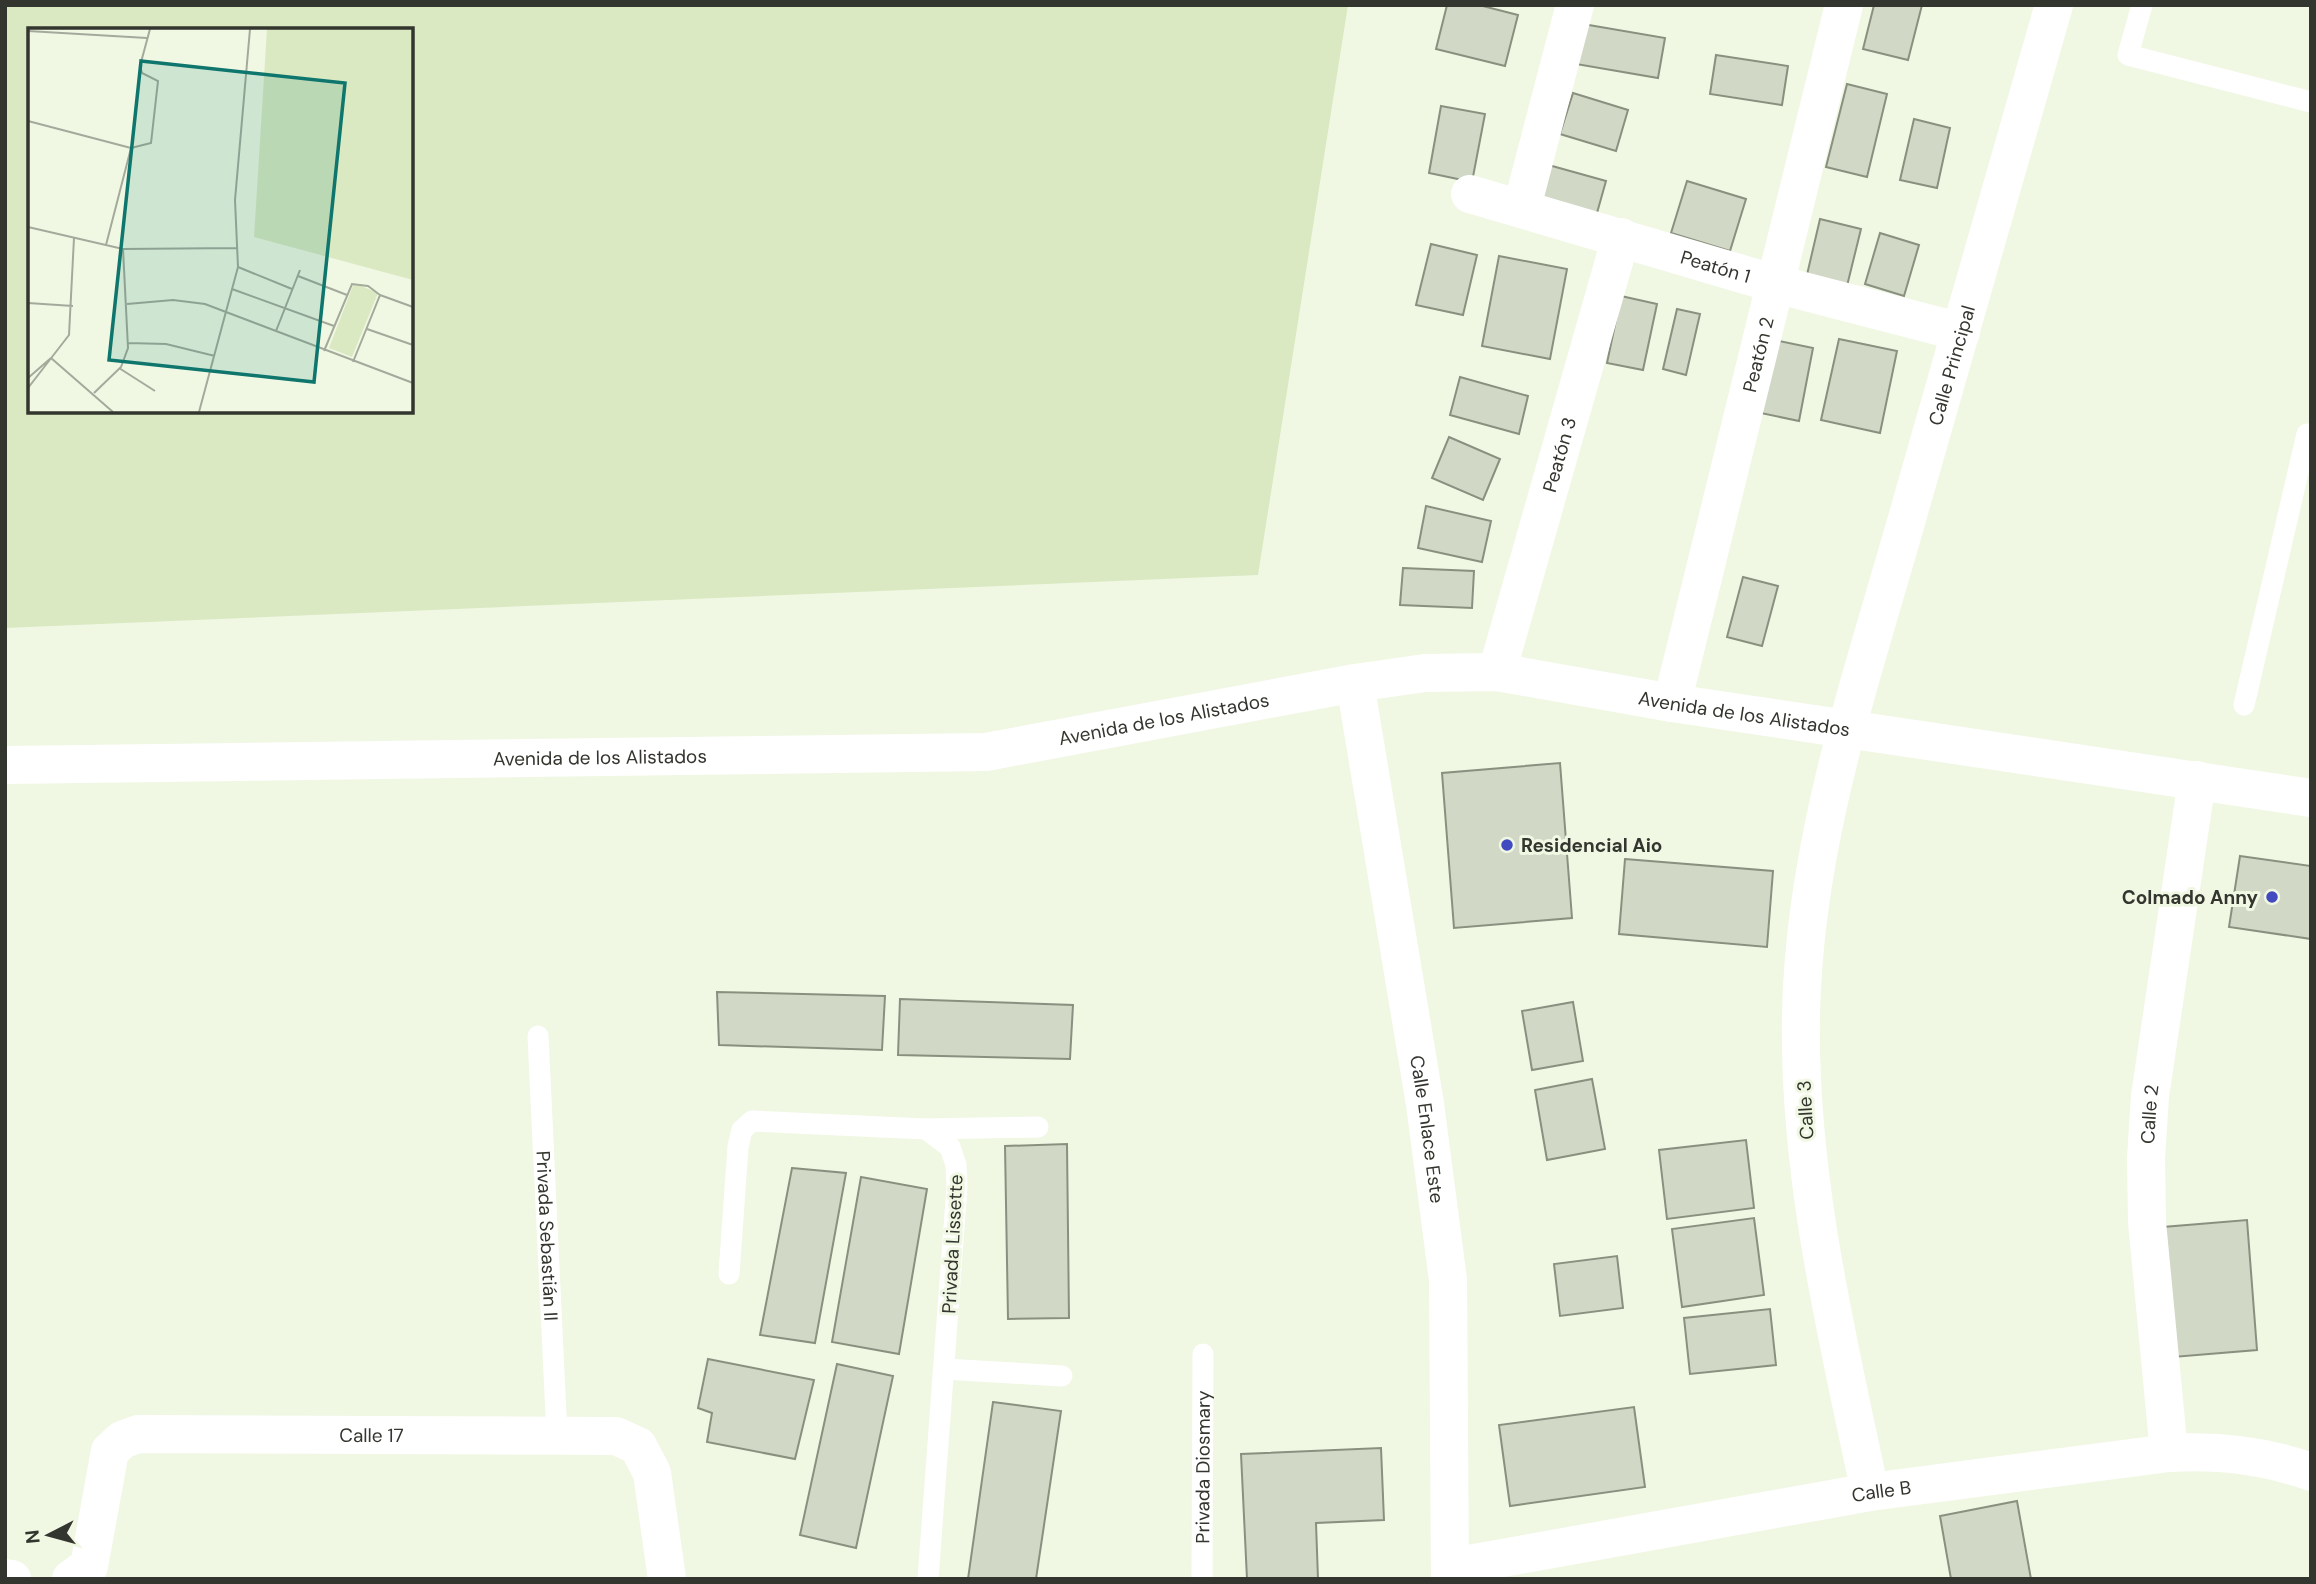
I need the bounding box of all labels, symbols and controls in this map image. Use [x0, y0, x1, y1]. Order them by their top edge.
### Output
inset map [28, 28, 413, 413]
street label: Peatón 1 [1678, 245, 1753, 289]
street label: Calle Principal [1923, 302, 1981, 428]
street label: Peatón 2 [1737, 314, 1780, 395]
street label: Peatón 3 [1537, 414, 1582, 495]
street label: Avenida de los Alistados [1636, 685, 1852, 742]
street label: Avenida de los Alistados [1057, 687, 1271, 751]
street label: Avenida de los Alistados [493, 744, 707, 772]
place label: Residencial Aio [1521, 833, 1662, 858]
marker: Residencial Aio [1499, 837, 1515, 853]
place label: Colmado Anny [2122, 885, 2259, 910]
marker: Colmado Anny [2264, 889, 2280, 905]
street label: Calle Enlace Este [1404, 1053, 1450, 1205]
street label: Calle 3 [1791, 1080, 1820, 1140]
street label: Calle 2 [2135, 1083, 2165, 1145]
street label: Privada Sebastián II [530, 1150, 564, 1321]
street label: Privada Lissette [936, 1174, 969, 1314]
street label: Privada Diosmary [1190, 1390, 1216, 1544]
street label: Calle 17 [339, 1423, 404, 1448]
street label: Calle B [1850, 1475, 1913, 1508]
north arrow [14, 1500, 84, 1570]
text: N [19, 1529, 46, 1545]

